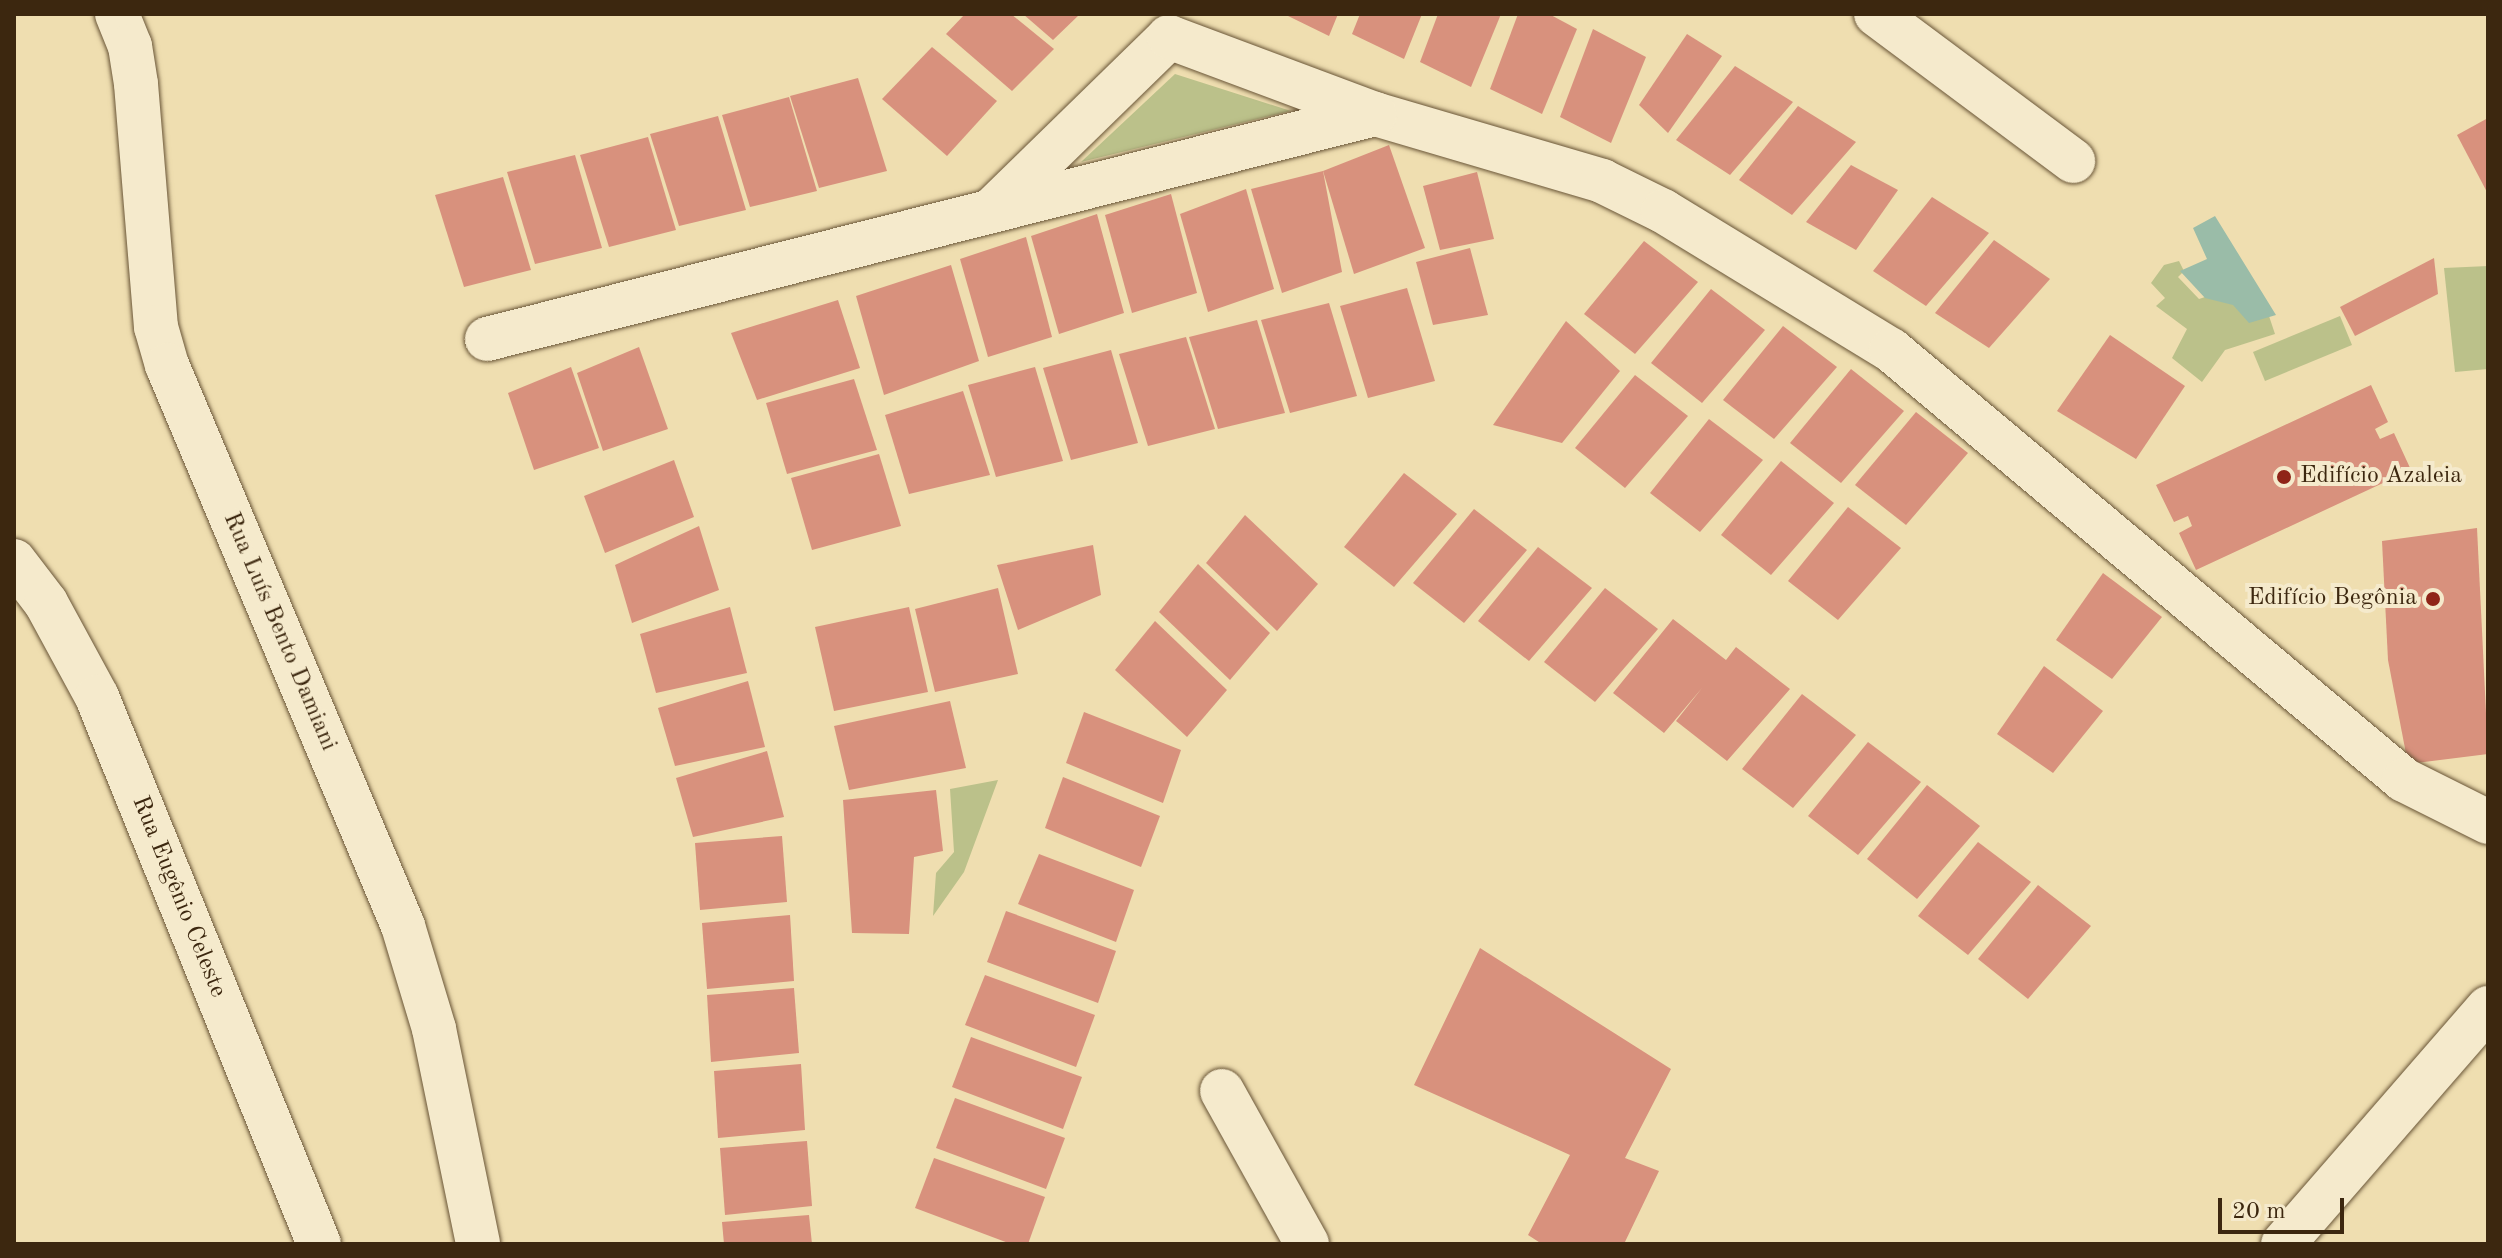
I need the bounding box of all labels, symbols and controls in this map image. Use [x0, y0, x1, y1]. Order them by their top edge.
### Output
place label: Edifício Azaleia [2300, 463, 2462, 491]
marker: Edifício Azaleia [2275, 468, 2293, 486]
street label: Rua Luís Bento Damiani [216, 509, 342, 755]
place label: Edifício Begônia [2248, 585, 2417, 613]
marker: Edifício Begônia [2424, 590, 2442, 608]
street label: Rua Eugênio Celeste [124, 792, 232, 1002]
scale bar [2222, 1182, 2348, 1232]
text: 20 m [2232, 1200, 2286, 1224]

